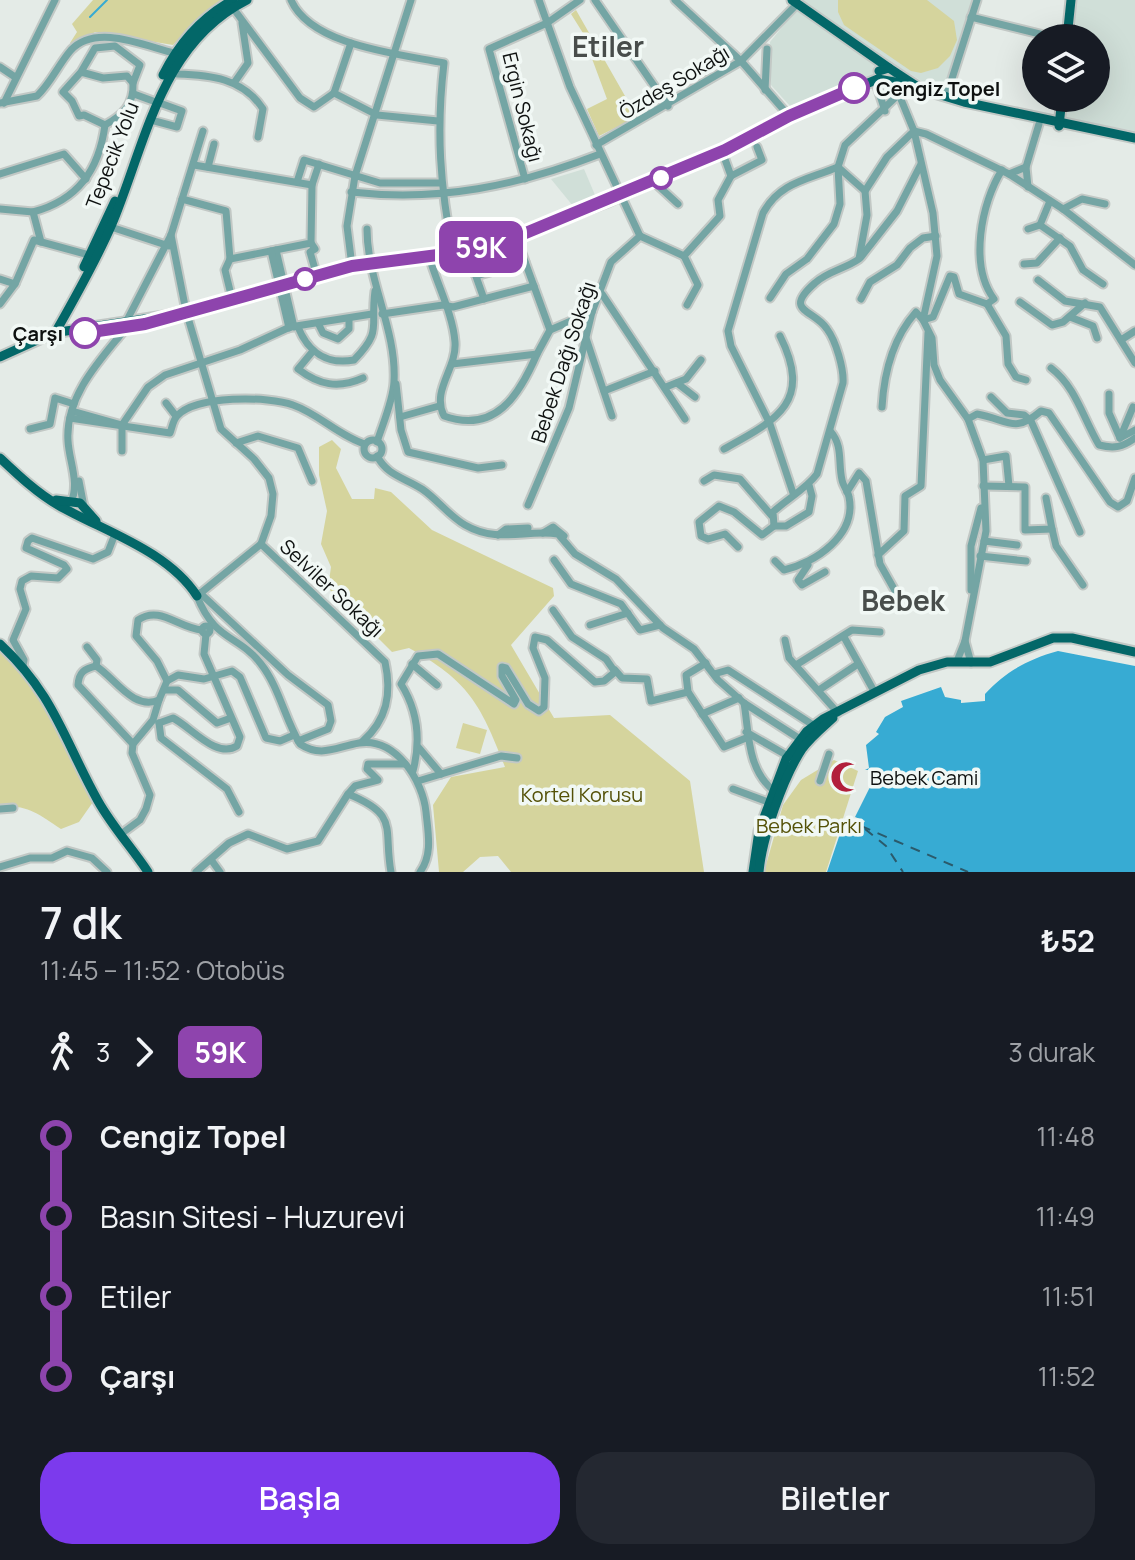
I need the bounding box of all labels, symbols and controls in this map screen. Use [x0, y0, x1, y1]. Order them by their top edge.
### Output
map controls [1022, 24, 1110, 112]
button: layers [1022, 24, 1110, 112]
district label: Etiler [572, 27, 644, 65]
street label: Özdeş Sokağı [614, 38, 734, 126]
street label: Ergin Sokağı [496, 49, 550, 165]
marker: Cengiz Topel [839, 73, 869, 103]
place label: Cengiz Topel [876, 75, 1000, 102]
street label: Tepecik Yolu [79, 98, 145, 212]
unlabelled marker [650, 167, 672, 189]
line badge: 59K [435, 221, 527, 273]
text: 59K [455, 228, 507, 266]
unlabelled marker [294, 268, 316, 290]
street label: Bebek Dağı Sokağı [524, 278, 602, 446]
marker: Çarşı [70, 318, 100, 348]
place label: Çarşı [13, 320, 63, 347]
street label: Selviler Sokağı [274, 533, 390, 643]
district label: Bebek [861, 581, 946, 619]
mosque icon: Bebek Cami [829, 760, 863, 794]
place label: Bebek Cami [870, 764, 978, 791]
park label: Kortel Korusu [521, 781, 643, 808]
park label: Bebek Parkı [756, 812, 862, 839]
text: 7 dk [40, 892, 122, 952]
text: ₺52 [1041, 920, 1095, 961]
text: 11:45 – 11:52 · Otobüs [40, 952, 285, 988]
icon: walk [40, 1030, 84, 1074]
icon: forward [122, 1030, 166, 1074]
text: 59K [194, 1033, 246, 1071]
text: 3 [96, 1034, 110, 1070]
text: 3 durak [1008, 1034, 1095, 1070]
text: Cengiz Topel [100, 1116, 287, 1157]
text: 11:48 [1037, 1118, 1095, 1154]
text: Basın Sitesi - Huzurevi [100, 1196, 405, 1237]
text: 11:49 [1036, 1198, 1095, 1234]
text: Etiler [100, 1276, 171, 1317]
text: 11:51 [1042, 1278, 1095, 1314]
text: Çarşı [100, 1356, 175, 1397]
text: 11:52 [1038, 1358, 1095, 1394]
button: Başla [40, 1452, 560, 1544]
button: Biletler [576, 1452, 1095, 1544]

